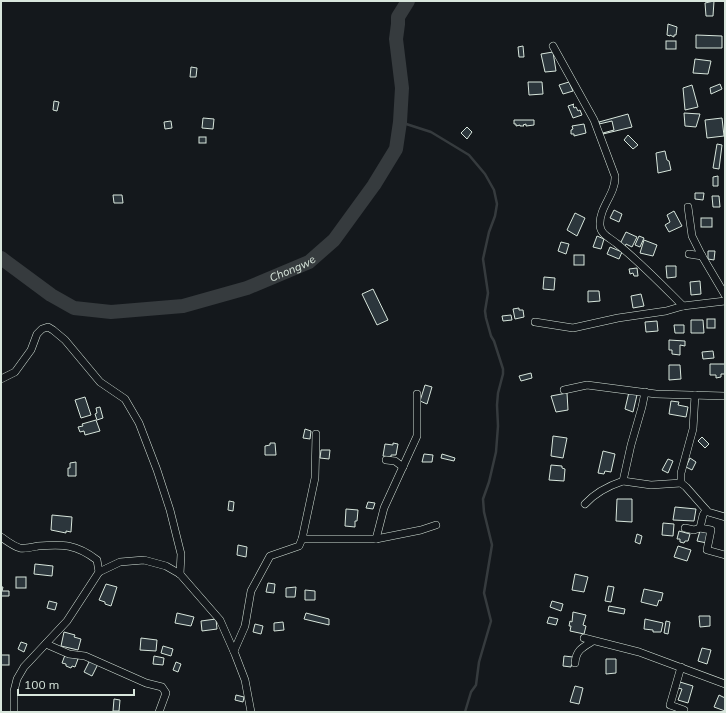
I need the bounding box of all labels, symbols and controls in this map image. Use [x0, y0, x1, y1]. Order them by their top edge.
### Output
water label: Chongwe [267, 252, 319, 285]
scale bar [18, 671, 134, 697]
text: 100 m [24, 677, 59, 692]

